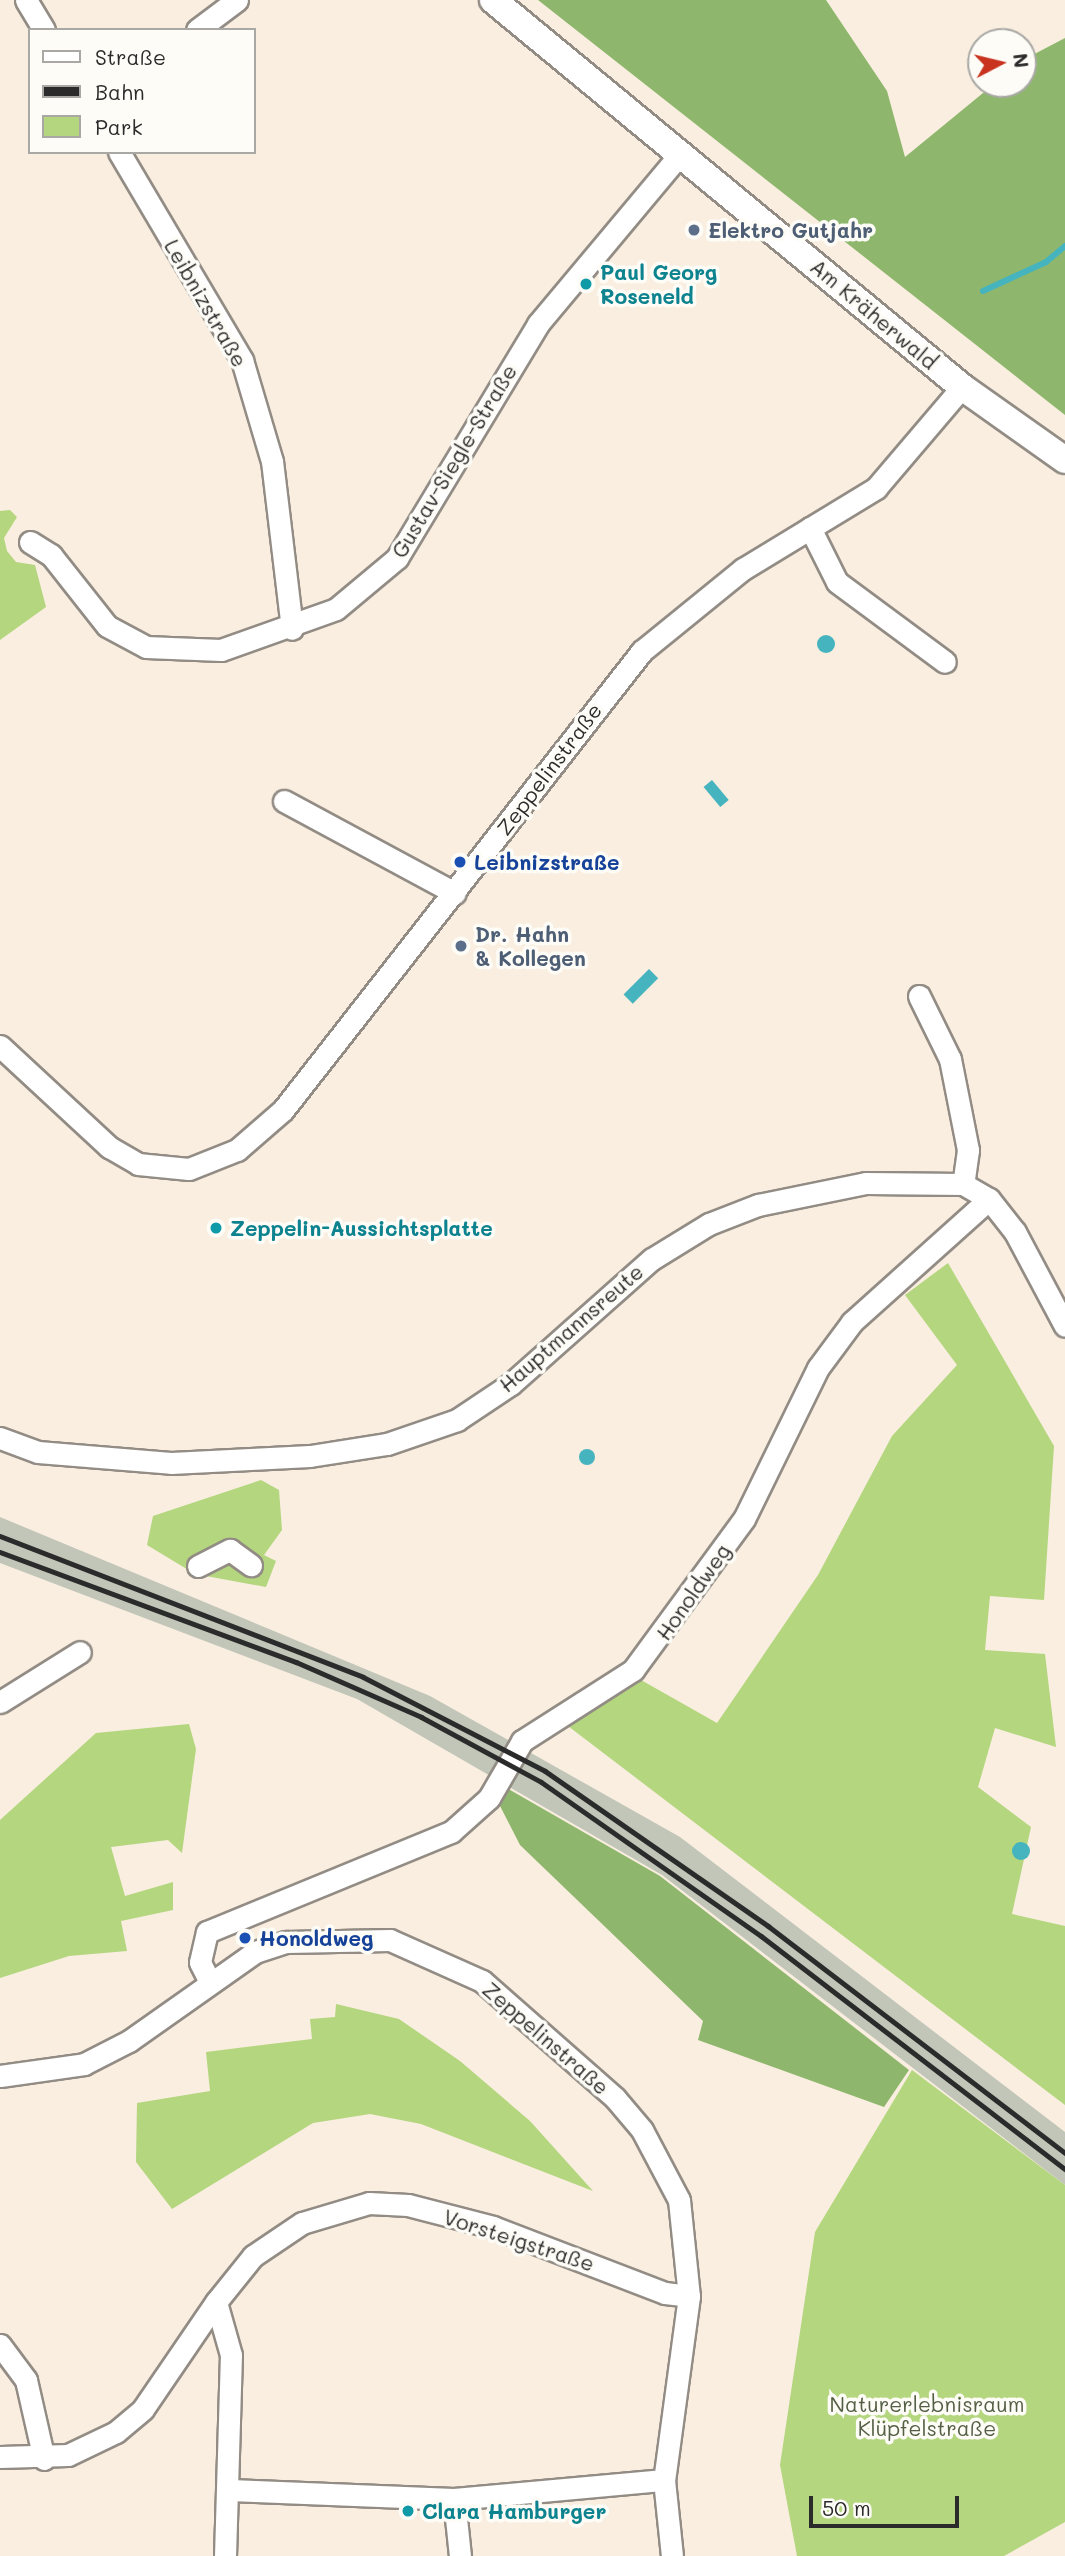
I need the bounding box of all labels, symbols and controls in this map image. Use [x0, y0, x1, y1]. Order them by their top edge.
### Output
legend [28, 28, 256, 154]
north arrow [967, 28, 1037, 98]
text: Straße [95, 43, 166, 70]
text: N [1008, 52, 1035, 69]
text: Bahn [95, 78, 145, 105]
text: Park [95, 113, 143, 140]
place label: Elektro Gutjahr [708, 217, 873, 243]
marker: Elektro Gutjahr [686, 222, 702, 238]
street label: Leibnizstraße [159, 235, 253, 371]
street label: Am Kräherwald [805, 254, 943, 374]
place label: Paul Georg Roseneld [600, 259, 717, 309]
marker: Paul Georg Roseneld [578, 276, 594, 292]
street label: Gustav-Siegle-Straße [386, 360, 522, 562]
street label: Zeppelinstraße [491, 698, 607, 840]
place label: Leibnizstraße [474, 849, 620, 875]
marker: Leibnizstraße [452, 854, 468, 870]
place label: Dr. Hahn & Kollegen [475, 921, 586, 971]
marker: Dr. Hahn & Kollegen [453, 938, 469, 954]
place label: Zeppelin-Aussichtsplatte [230, 1215, 493, 1241]
marker: Zeppelin-Aussichtsplatte [208, 1220, 224, 1236]
street label: Hauptmannsreute [494, 1259, 648, 1397]
street label: Honoldweg [651, 1539, 735, 1645]
place label: Honoldweg [259, 1925, 374, 1951]
marker: Honoldweg [237, 1930, 253, 1946]
street label: Zeppelinstraße [478, 1976, 614, 2100]
street label: Vorsteigstraße [440, 2204, 598, 2276]
park label: Naturerlebnisraum Klüpfelstraße [829, 2391, 1025, 2441]
scale bar [813, 2482, 964, 2526]
text: 50 m [822, 2494, 871, 2521]
place label: Clara Hamburger [422, 2498, 606, 2524]
marker: Clara Hamburger [400, 2503, 416, 2519]

